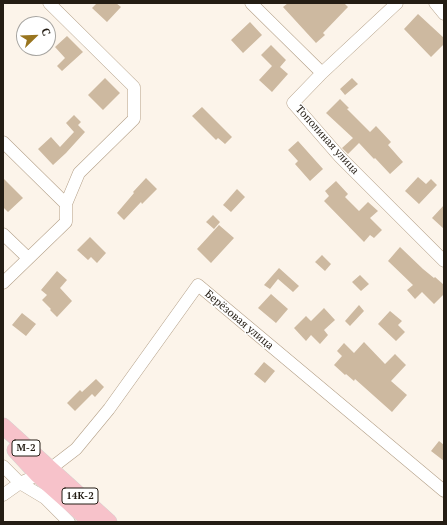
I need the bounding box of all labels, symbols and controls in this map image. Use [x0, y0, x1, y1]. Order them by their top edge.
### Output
north arrow [16, 16, 56, 56]
text: С [38, 26, 54, 38]
street label: Тополиная улица [292, 103, 362, 177]
street label: Берёзовая улица [202, 288, 276, 352]
road number: М-2 [12, 440, 40, 456]
road number: 14К-2 [62, 488, 98, 504]

